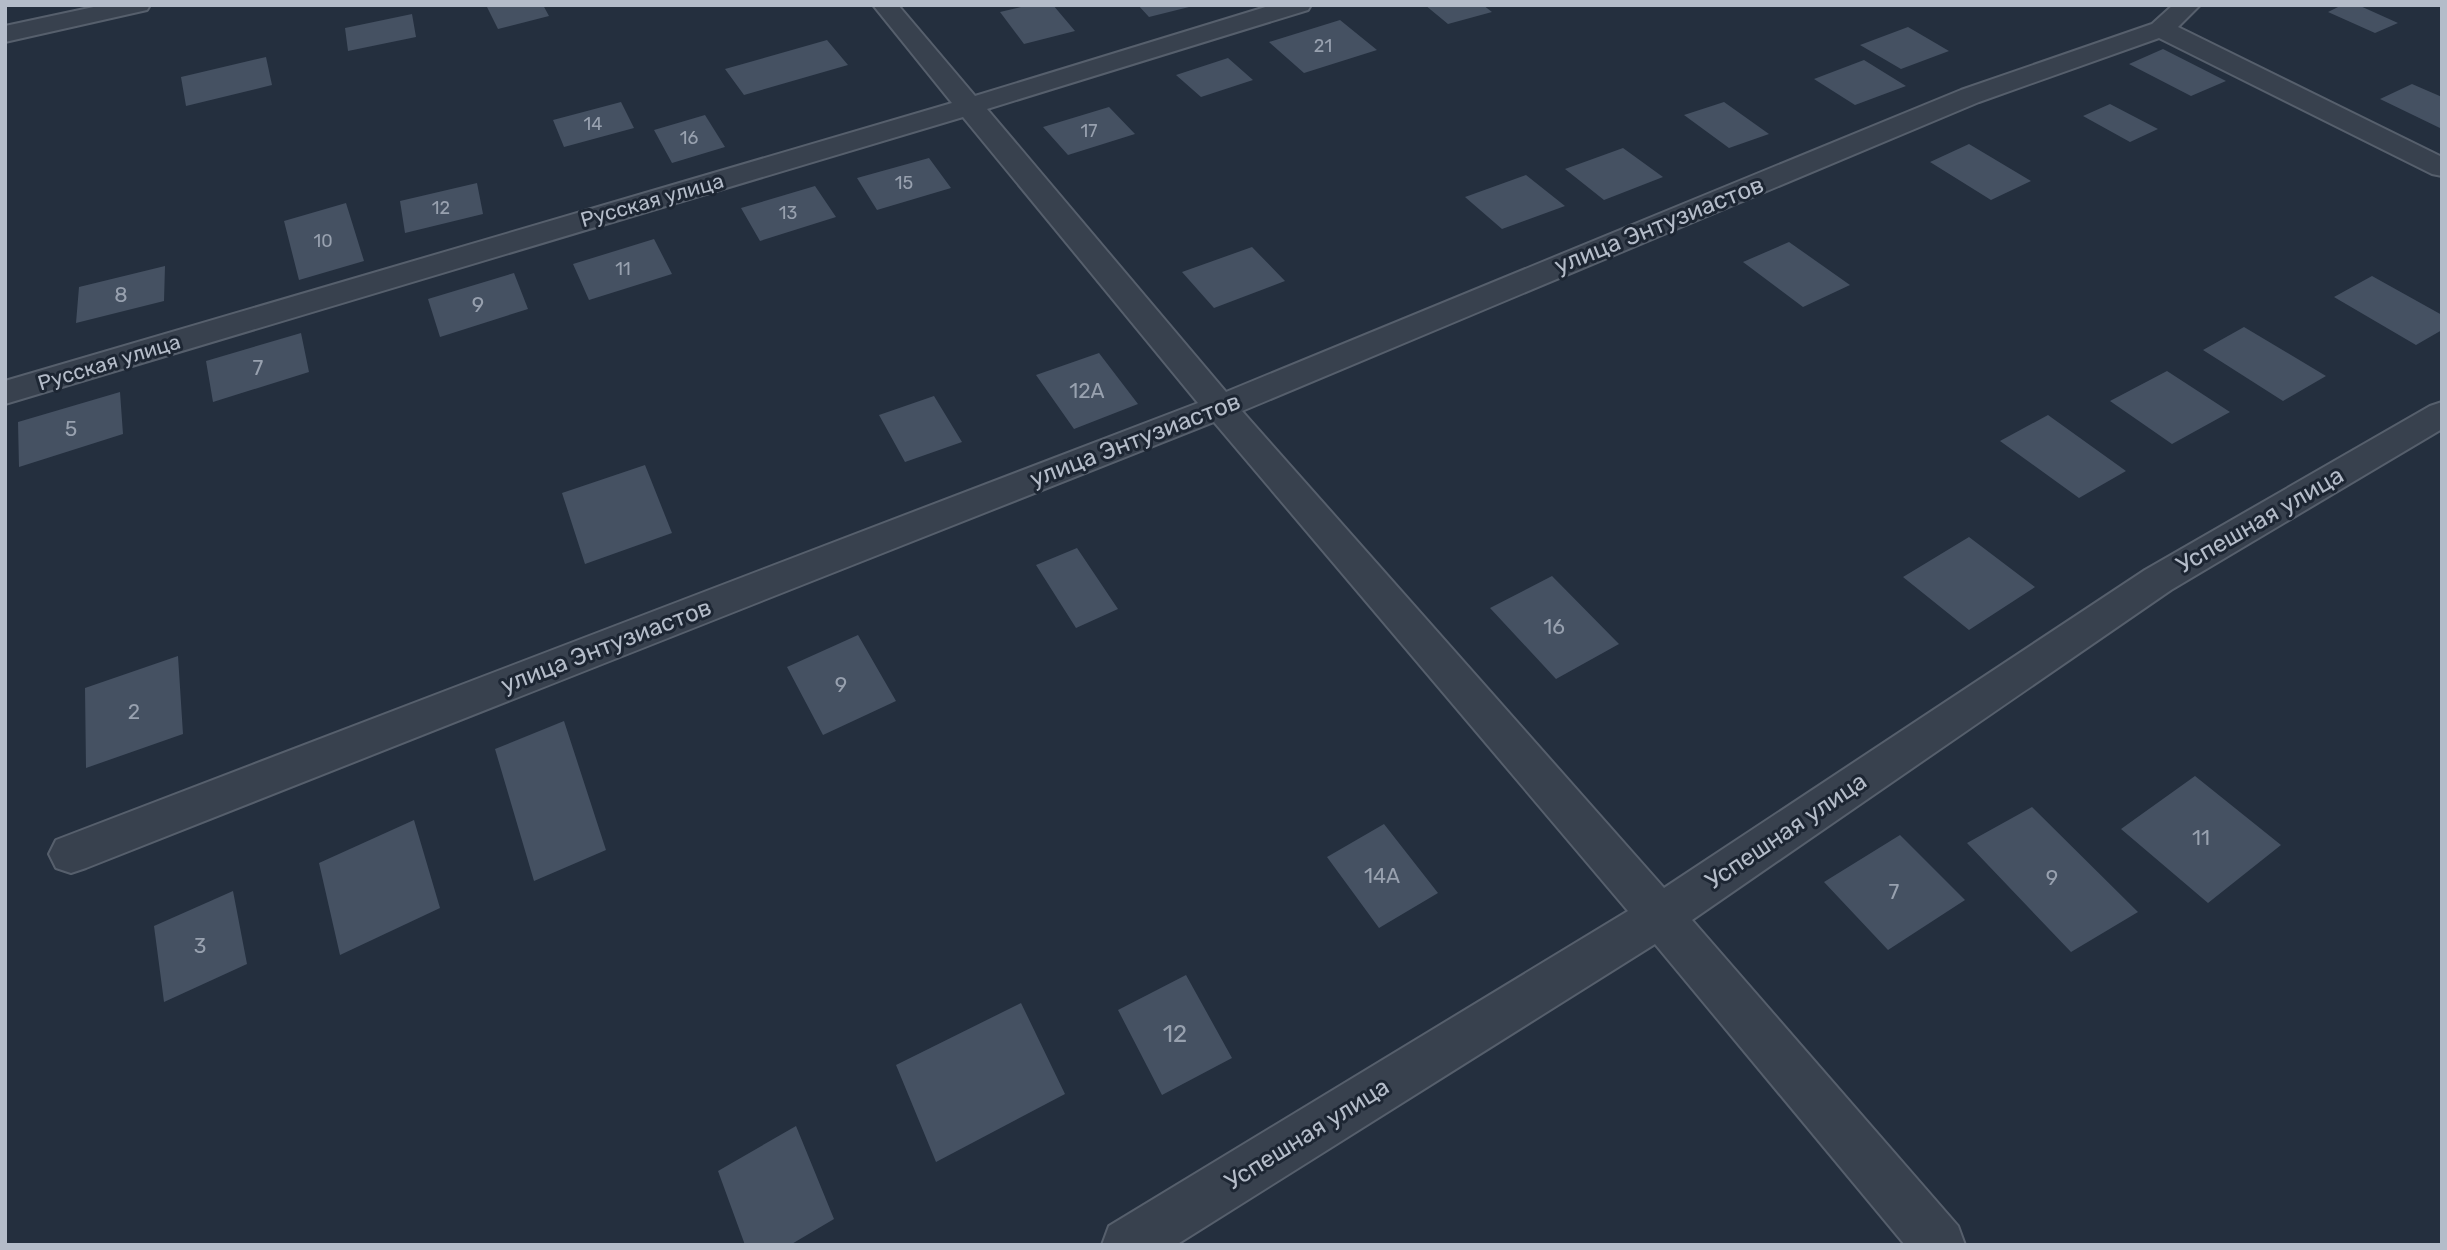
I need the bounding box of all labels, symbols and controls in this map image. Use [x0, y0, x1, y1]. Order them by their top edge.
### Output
house number: 21 [1314, 35, 1332, 57]
house number: 14 [584, 113, 602, 135]
house number: 17 [1081, 120, 1097, 142]
house number: 16 [680, 127, 698, 149]
street label: Русская улица [578, 168, 726, 232]
street label: улица Энтузиастов [1550, 170, 1768, 280]
house number: 15 [895, 172, 913, 194]
house number: 12 [432, 197, 450, 219]
house number: 13 [779, 202, 797, 224]
house number: 10 [313, 230, 333, 252]
house number: 11 [615, 258, 631, 280]
house number: 8 [114, 282, 128, 307]
house number: 9 [472, 292, 484, 317]
street label: Русская улица [35, 328, 183, 396]
house number: 7 [253, 355, 264, 380]
house number: 12А [1069, 378, 1105, 403]
street label: улица Энтузиастов [1026, 387, 1244, 493]
house number: 5 [65, 416, 77, 441]
street label: Успешная улица [2172, 461, 2348, 579]
street label: улица Энтузиастов [497, 593, 715, 699]
house number: 16 [1543, 614, 1565, 639]
house number: 9 [835, 672, 847, 697]
house number: 2 [128, 699, 140, 724]
street label: Успешная улица [1700, 767, 1872, 895]
house number: 11 [2192, 825, 2210, 850]
house number: 14А [1364, 863, 1400, 888]
house number: 9 [2046, 865, 2058, 890]
house number: 7 [1889, 879, 1900, 904]
house number: 3 [194, 933, 206, 958]
house number: 12 [1163, 1020, 1187, 1048]
street label: Успешная улица [1220, 1072, 1394, 1196]

